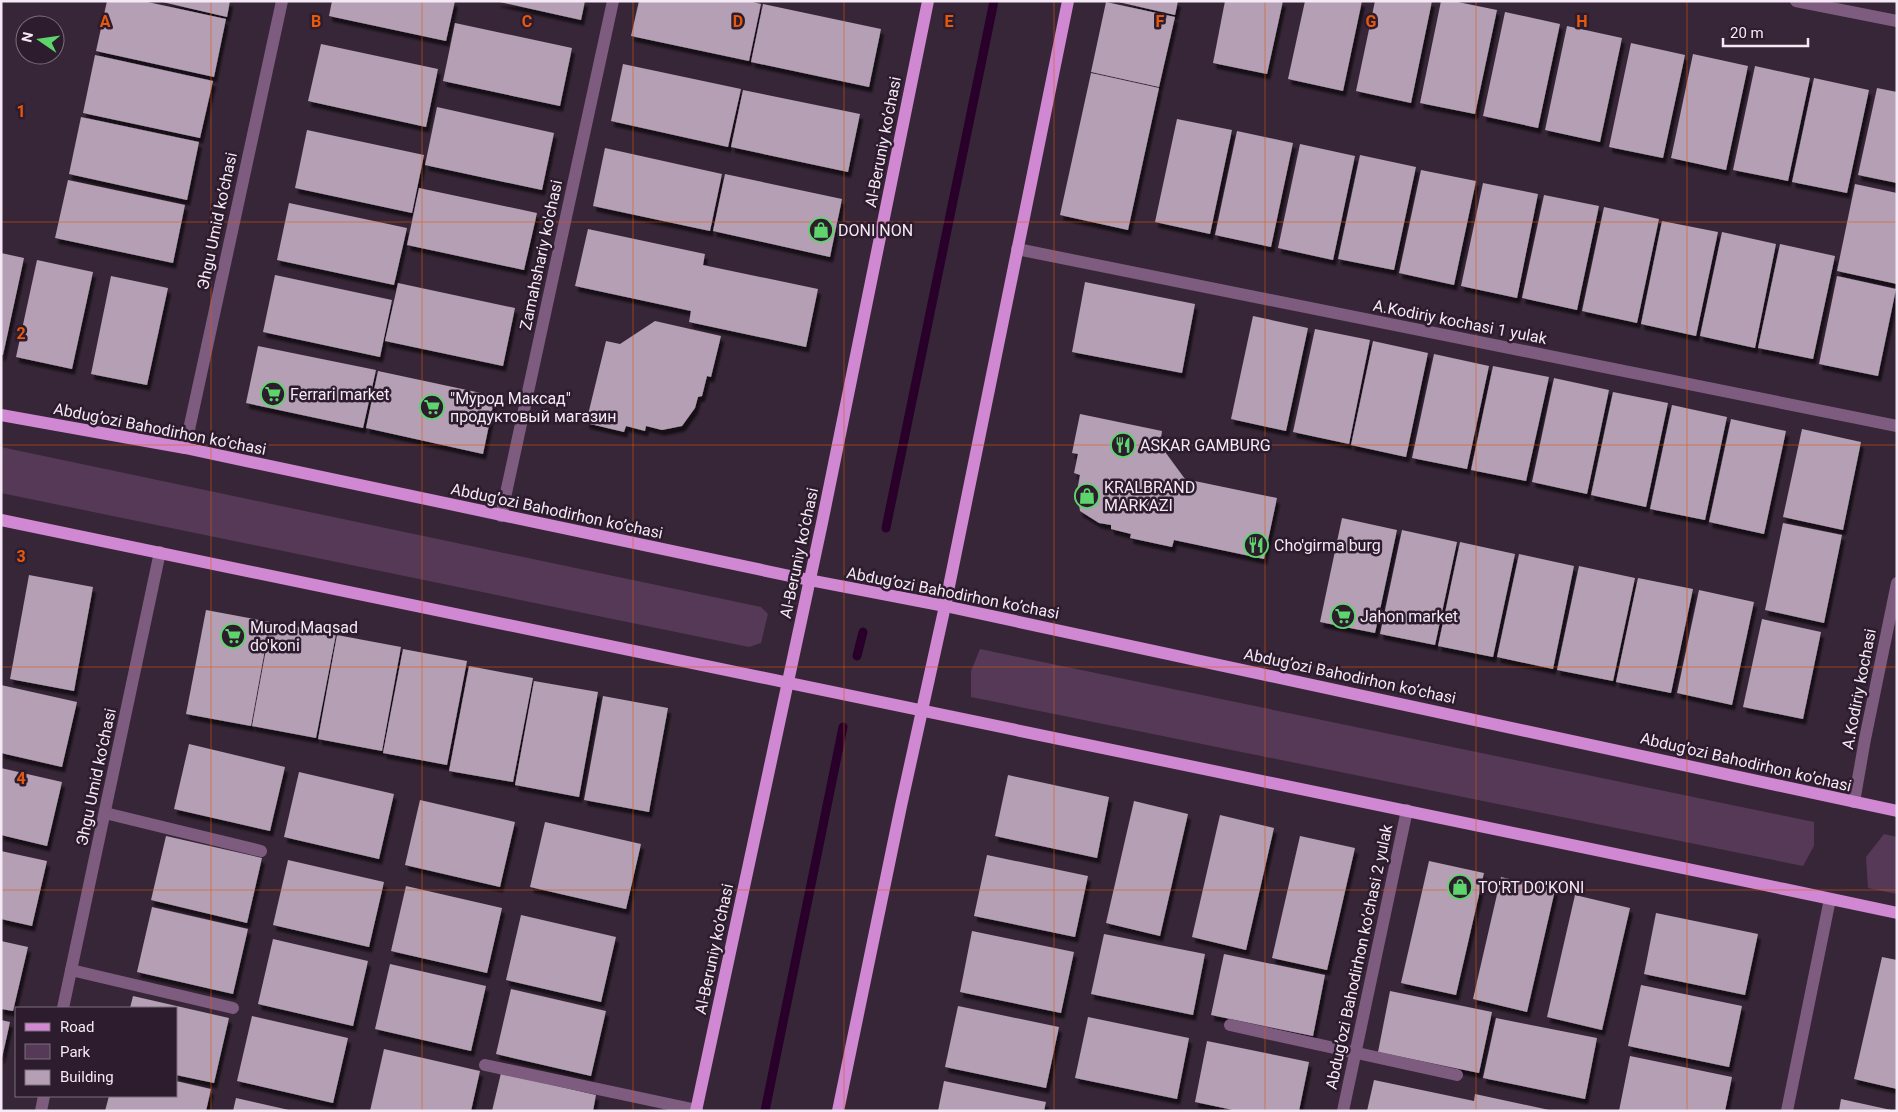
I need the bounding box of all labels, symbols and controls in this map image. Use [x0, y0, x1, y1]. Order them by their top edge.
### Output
text: A [100, 12, 111, 31]
text: B [311, 12, 321, 31]
text: C [522, 12, 532, 31]
text: D [733, 12, 743, 31]
text: E [945, 12, 954, 31]
text: F [1156, 12, 1165, 31]
text: G [1366, 12, 1377, 31]
text: H [1576, 12, 1588, 31]
north arrow [15, 15, 65, 65]
scale bar [1723, 15, 1808, 47]
text: 20 m [1730, 24, 1764, 42]
text: N [18, 30, 36, 44]
street label: Al-Beruniy ko’chasi [861, 75, 905, 209]
text: 1 [16, 102, 26, 121]
street label: Эhgu Umid ko’chasi [193, 151, 241, 291]
street label: Zamahshariy ko'chasi [516, 178, 566, 332]
shop icon: DONI NON [808, 217, 834, 243]
place label: DONI NON [838, 221, 913, 240]
street label: A.Kodiriy kochasi 1 yulak [1371, 296, 1549, 348]
text: 2 [16, 324, 26, 343]
supermarket icon: Ferrari market [260, 381, 286, 407]
place label: Ferrari market [290, 385, 390, 404]
place label: "Мурод Максад" продуктовый магазин [450, 389, 617, 426]
supermarket icon: "Мурод Максад" продуктовый магазин [419, 394, 445, 420]
street label: Abdug’ozi Bahodirhon ko’chasi [52, 399, 268, 459]
restaurant icon: ASKAR GAMBURG [1110, 432, 1136, 458]
place label: ASKAR GAMBURG [1140, 436, 1271, 455]
place label: KRALBRAND MARKAZI [1104, 478, 1195, 515]
street label: Abdug’ozi Bahodirhon ko’chasi [449, 479, 665, 543]
shop icon: KRALBRAND MARKAZI [1074, 483, 1100, 509]
street label: Al-Beruniy ko’chasi [776, 486, 822, 620]
restaurant icon: Cho'girma burg [1243, 532, 1269, 558]
place label: Cho'girma burg [1274, 536, 1381, 555]
text: 3 [16, 547, 26, 566]
street label: Abdug’ozi Bahodirhon ko’chasi [845, 563, 1061, 623]
supermarket icon: Jahon market [1330, 603, 1356, 629]
place label: Jahon market [1360, 607, 1458, 626]
place label: Murod Maqsad do'koni [250, 618, 358, 655]
supermarket icon: Murod Maqsad do'koni [220, 623, 246, 649]
street label: A.Kodiriy kochasi [1838, 627, 1880, 751]
street label: Abdug’ozi Bahodirhon ko’chasi [1242, 644, 1458, 708]
street label: Эhgu Umid ko’chasi [72, 707, 120, 847]
street label: Abdug’ozi Bahodirhon ko’chasi [1638, 728, 1854, 796]
text: 4 [16, 769, 26, 788]
street label: Abdug’ozi Bahodirhon ko’chasi 2 yulak [1322, 822, 1397, 1091]
shop icon: TO'RT DO'KONI [1447, 874, 1473, 900]
place label: TO'RT DO'KONI [1478, 878, 1584, 897]
street label: Al-Beruniy ko’chasi [691, 882, 737, 1016]
legend [15, 1007, 178, 1097]
text: Road [60, 1018, 94, 1036]
text: Park [60, 1043, 91, 1061]
text: Building [60, 1068, 114, 1086]

